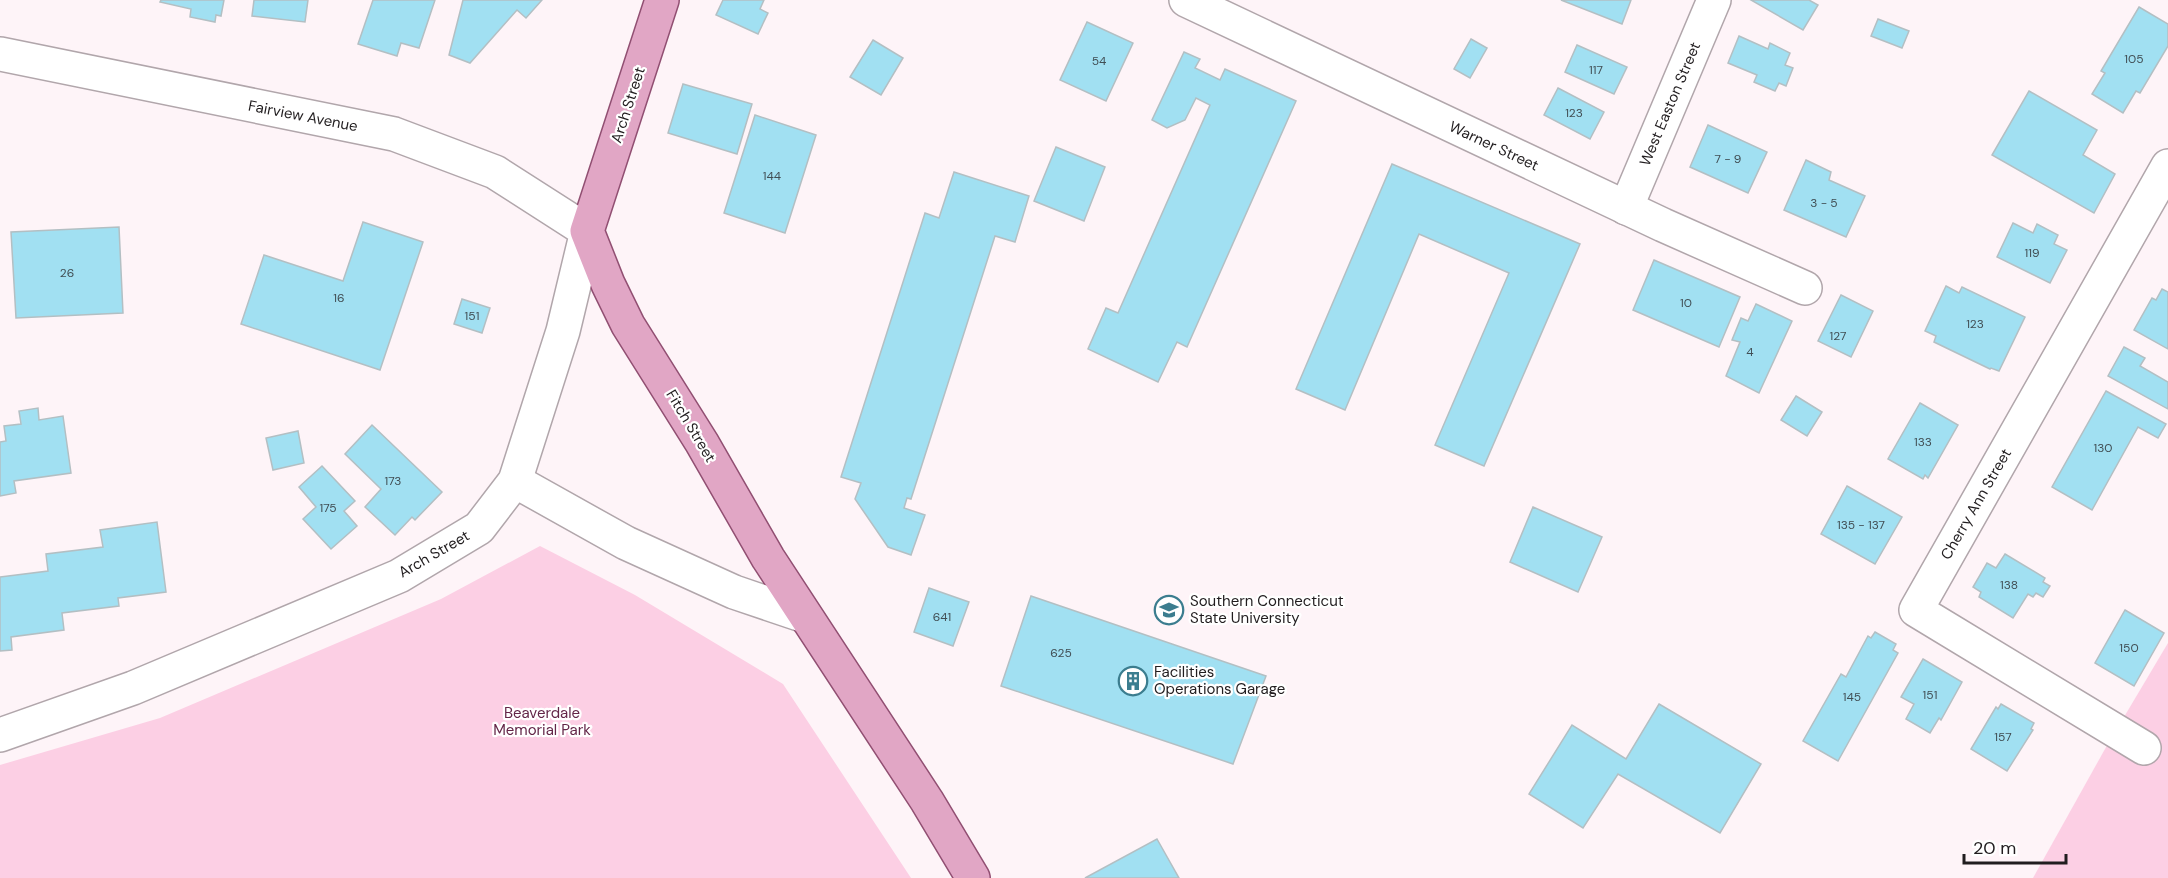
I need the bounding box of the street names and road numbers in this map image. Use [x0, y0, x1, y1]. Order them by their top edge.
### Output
street label: West Easton Street [1635, 39, 1705, 169]
street label: Arch Street [606, 64, 650, 146]
street label: Fairview Avenue [247, 96, 359, 136]
street label: Warner Street [1446, 117, 1542, 176]
street label: Fitch Street [662, 386, 720, 466]
street label: Cherry Ann Street [1936, 445, 2016, 563]
street label: Arch Street [395, 526, 473, 582]

